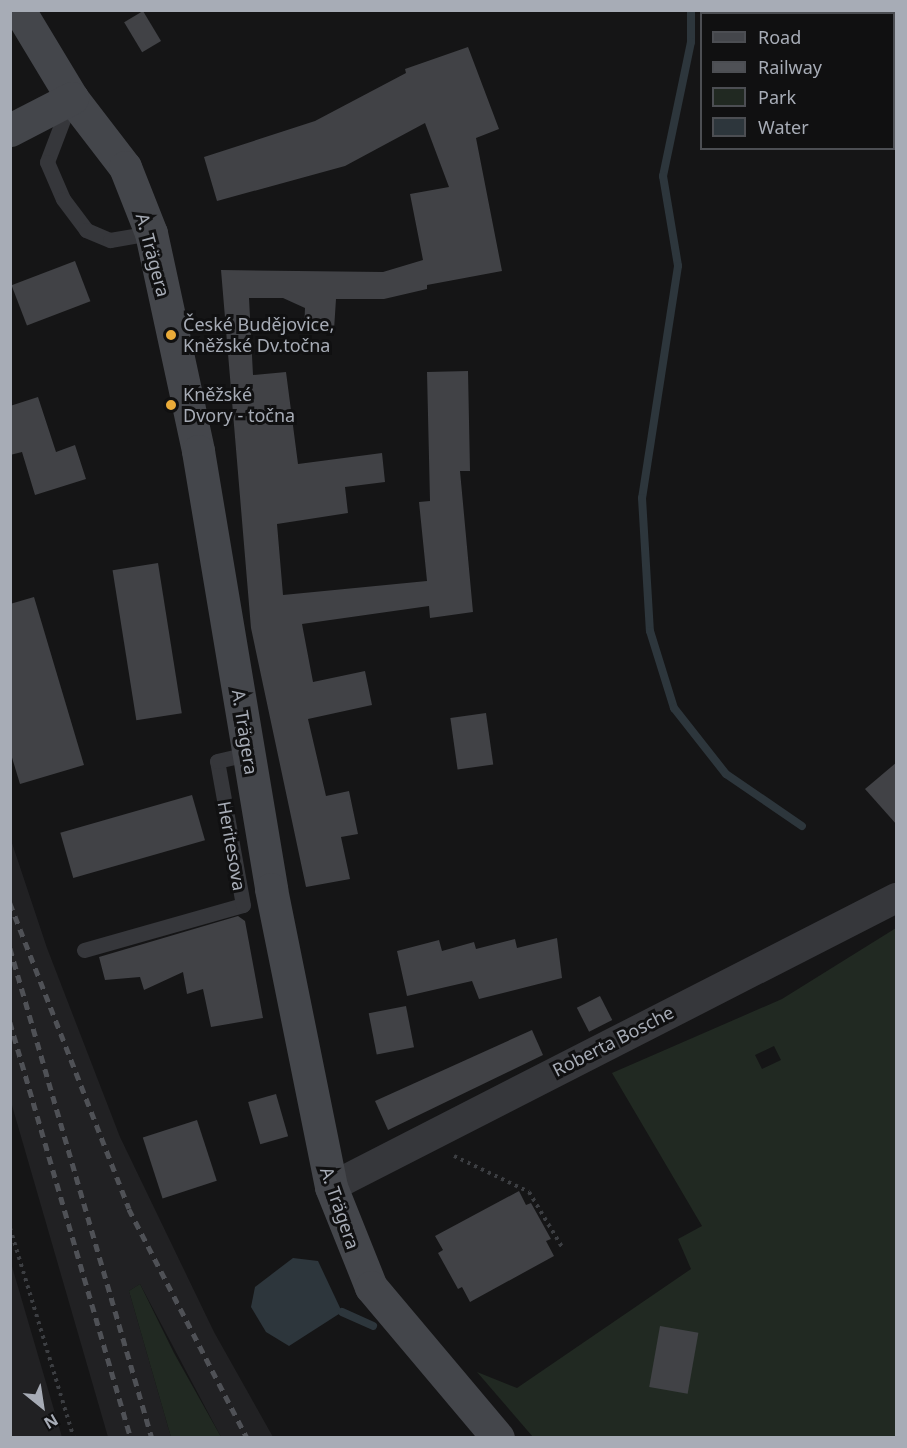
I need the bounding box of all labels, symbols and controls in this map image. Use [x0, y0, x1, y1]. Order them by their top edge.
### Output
legend [700, 12, 895, 150]
text: Road [758, 25, 801, 49]
text: Railway [758, 55, 822, 79]
text: Park [758, 85, 796, 109]
text: Water [758, 115, 809, 139]
street label: A. Trägera [131, 211, 175, 299]
place label: České Budějovice, Kněžské Dv.točna [183, 314, 334, 356]
marker: České Budějovice, Kněžské Dv.točna [164, 328, 178, 342]
place label: Kněžské Dvory - točna [183, 384, 295, 426]
marker: Kněžské Dvory - točna [164, 398, 178, 412]
street label: A. Trägera [228, 688, 262, 776]
street label: Heritesova [213, 800, 251, 892]
street label: Roberta Bosche [549, 1001, 677, 1081]
street label: A. Trägera [316, 1164, 364, 1252]
north arrow [12, 1376, 72, 1436]
text: N [40, 1409, 62, 1434]

